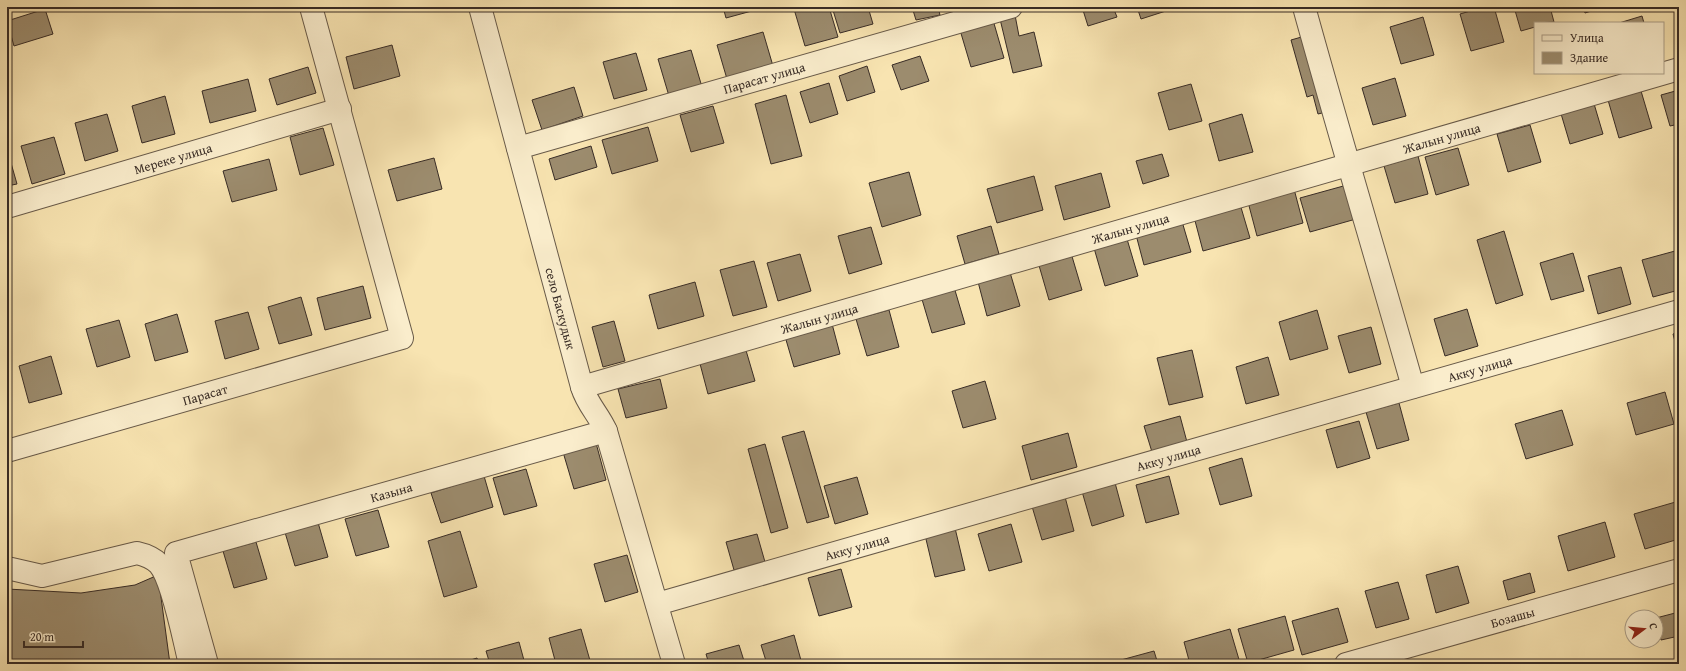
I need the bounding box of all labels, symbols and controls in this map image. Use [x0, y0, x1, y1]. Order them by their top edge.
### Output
legend [1534, 22, 1664, 74]
text: Улица [1570, 29, 1604, 46]
text: Здание [1570, 49, 1609, 66]
street label: Парасат улица [721, 57, 808, 98]
street label: Жалын улица [1400, 117, 1483, 158]
street label: Мереке улица [132, 137, 215, 179]
street label: Жалын улица [1089, 208, 1172, 249]
street label: село Баскудык [541, 265, 581, 352]
street label: Жалын улица [777, 298, 861, 339]
street label: Акку улица [1445, 350, 1515, 386]
street label: Парасат [180, 379, 231, 410]
street label: Акку улица [1134, 439, 1204, 476]
street label: Казына [368, 477, 415, 507]
street label: Акку улица [823, 528, 892, 565]
street label: Бозашы [1488, 602, 1537, 632]
north arrow [1624, 609, 1664, 649]
text: С [1645, 621, 1662, 631]
scale bar [24, 623, 83, 649]
text: 20 m [30, 628, 54, 645]

